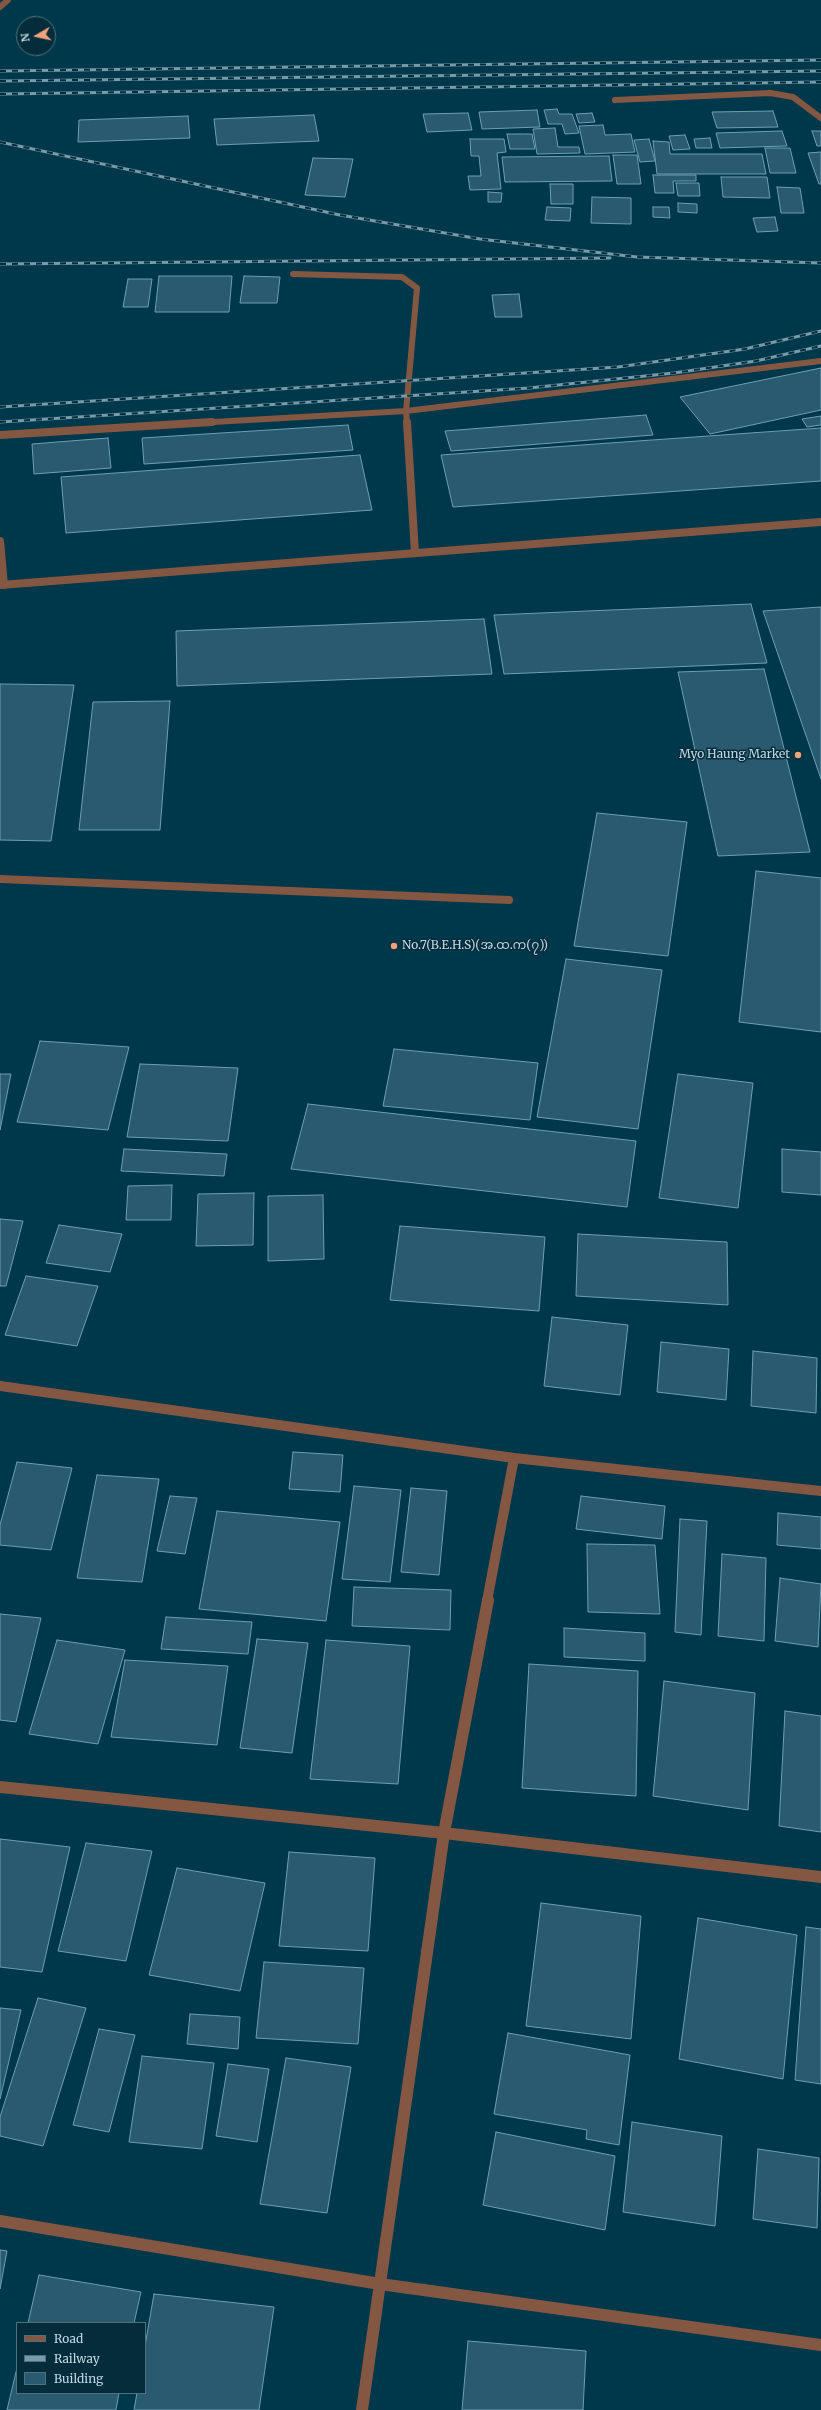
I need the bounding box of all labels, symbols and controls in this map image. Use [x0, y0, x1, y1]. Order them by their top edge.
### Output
north arrow [16, 16, 56, 56]
text: N [18, 32, 33, 43]
place label: Myo Haung Market [679, 748, 790, 762]
marker: Myo Haung Market [793, 750, 803, 760]
place label: No.7(B.E.H.S)(အ.ထ.က(၇)) [402, 939, 548, 953]
marker: No.7(B.E.H.S)(အ.ထ.က(၇)) [389, 941, 399, 951]
legend [16, 2322, 146, 2394]
text: Road [54, 2331, 83, 2346]
text: Railway [54, 2351, 100, 2366]
text: Building [54, 2371, 103, 2386]

